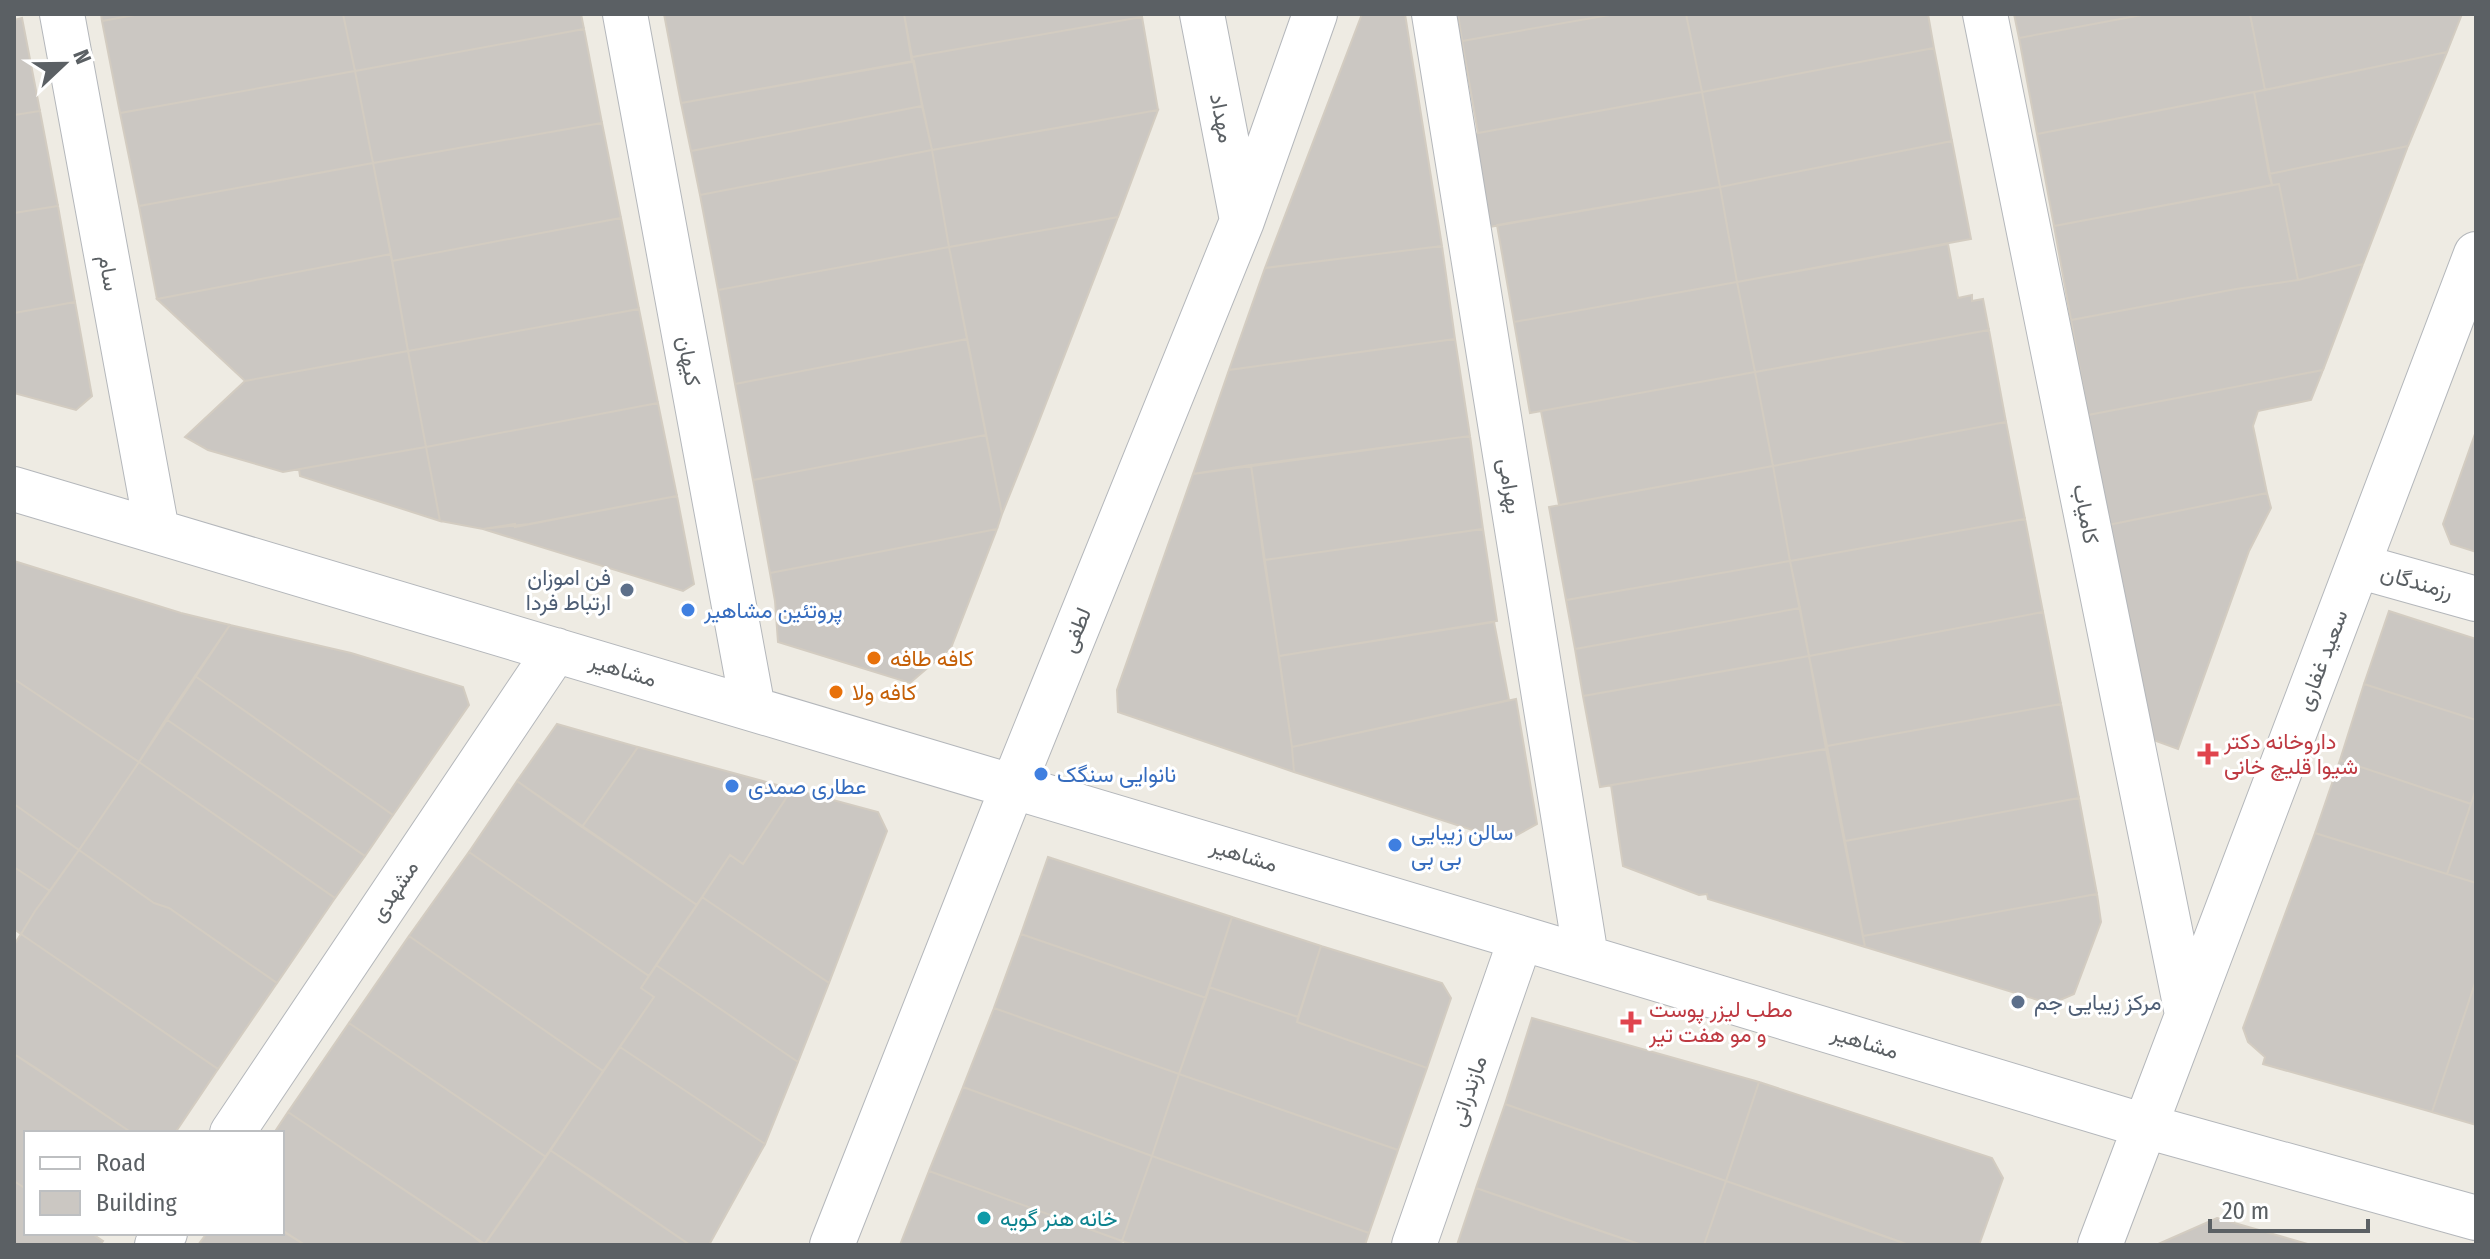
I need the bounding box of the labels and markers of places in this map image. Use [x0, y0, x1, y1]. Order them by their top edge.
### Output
place label: فن اموزان ارتباط فردا [526, 564, 611, 616]
marker: فن اموزان ارتباط فردا [618, 581, 636, 599]
place label: پروتئین مشاهیر [703, 597, 843, 625]
marker: پروتئین مشاهیر [679, 601, 697, 619]
place label: کافه طافه [890, 645, 974, 672]
marker: کافه طافه [865, 649, 883, 667]
place label: کافه ولا [852, 679, 917, 706]
marker: کافه ولا [827, 683, 845, 701]
place label: داروخانه دکتر شیوا قلیچ خانی [2223, 728, 2358, 781]
marker: داروخانه دکتر شیوا قلیچ خانی [2199, 745, 2217, 763]
place label: نانوایی سنگک [1057, 761, 1176, 788]
marker: نانوایی سنگک [1032, 765, 1050, 783]
place label: عطاری صمدی [748, 773, 867, 800]
marker: عطاری صمدی [723, 777, 741, 795]
place label: سالن زیبایی بی بی [1411, 819, 1513, 871]
marker: سالن زیبایی بی بی [1386, 836, 1404, 854]
place label: مرکز زیبایی جم [2034, 989, 2161, 1017]
marker: مرکز زیبایی جم [2009, 993, 2027, 1011]
place label: مطب لیزر پوست و مو هفت تیر [1648, 996, 1793, 1048]
marker: مطب لیزر پوست و مو هفت تیر [1620, 1011, 1642, 1033]
place label: خانه هنر گویه [1000, 1205, 1118, 1232]
marker: خانه هنر گویه [975, 1209, 993, 1227]

